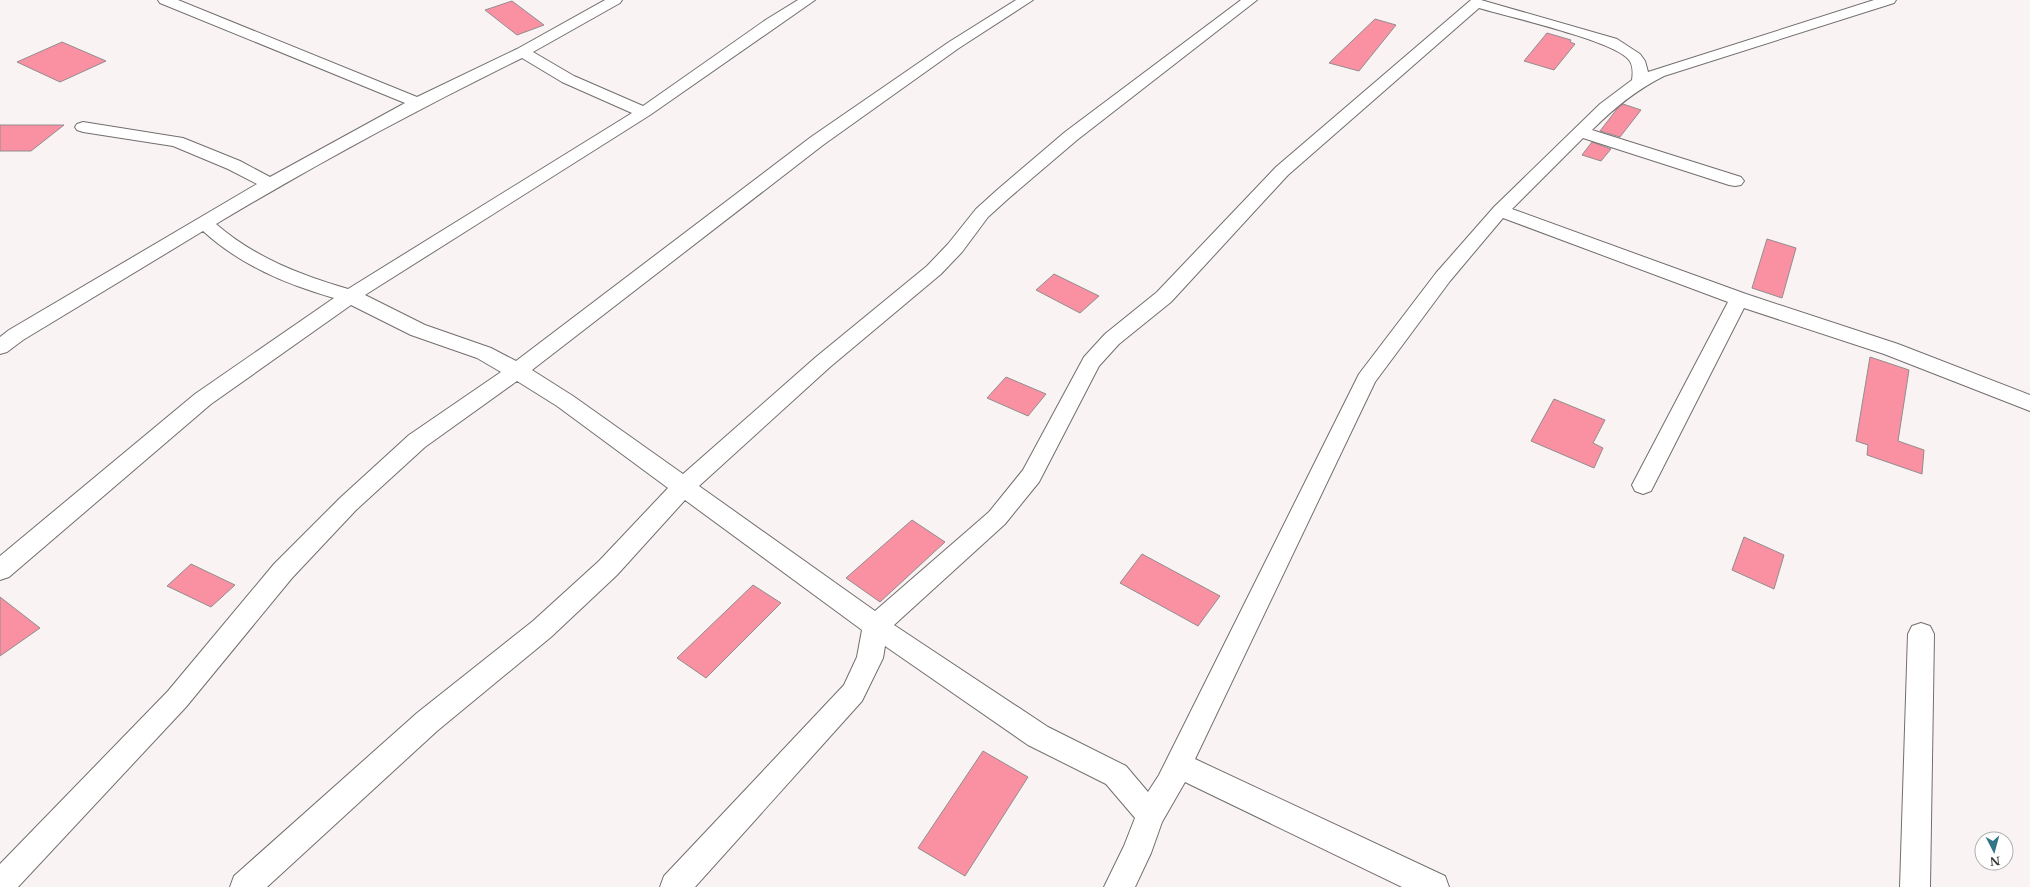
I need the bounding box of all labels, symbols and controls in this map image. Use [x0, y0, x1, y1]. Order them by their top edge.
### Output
north arrow [1974, 831, 2014, 871]
text: N [1989, 853, 2001, 869]

